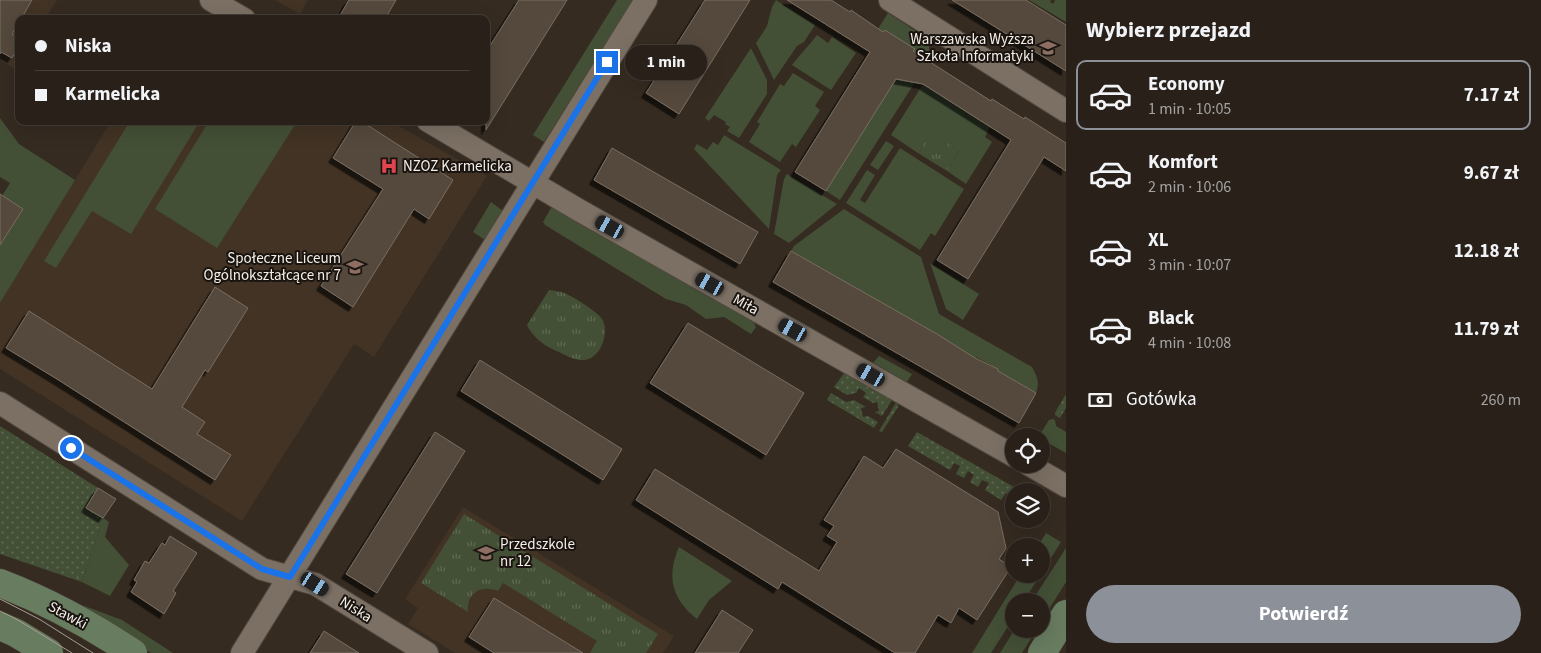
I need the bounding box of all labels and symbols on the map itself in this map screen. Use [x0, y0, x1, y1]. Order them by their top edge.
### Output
place label: Warszawska Wyższa Szkoła Informatyki [910, 29, 1034, 67]
school or university icon: Warszawska Wyższa Szkoła Informatyki [1038, 38, 1058, 58]
callout: 1 min [624, 44, 707, 80]
route end [596, 51, 618, 73]
hospital icon: NZOZ Karmelicka [379, 156, 399, 176]
place label: NZOZ Karmelicka [403, 156, 512, 177]
car [593, 213, 626, 241]
place label: Społeczne Liceum Ogólnokształcące nr 7 [203, 248, 341, 286]
school or university icon: Społeczne Liceum Ogólnokształcące nr 7 [345, 257, 365, 277]
car [693, 270, 726, 298]
street label: Miła [729, 289, 762, 320]
car [776, 316, 809, 344]
car [854, 361, 887, 389]
route start [60, 437, 82, 459]
place label: Przedszkole nr 12 [500, 534, 575, 572]
school or university icon: Przedszkole nr 12 [476, 543, 496, 563]
car [298, 570, 331, 598]
street label: Niska [336, 591, 376, 627]
street label: Stawki [44, 596, 91, 635]

